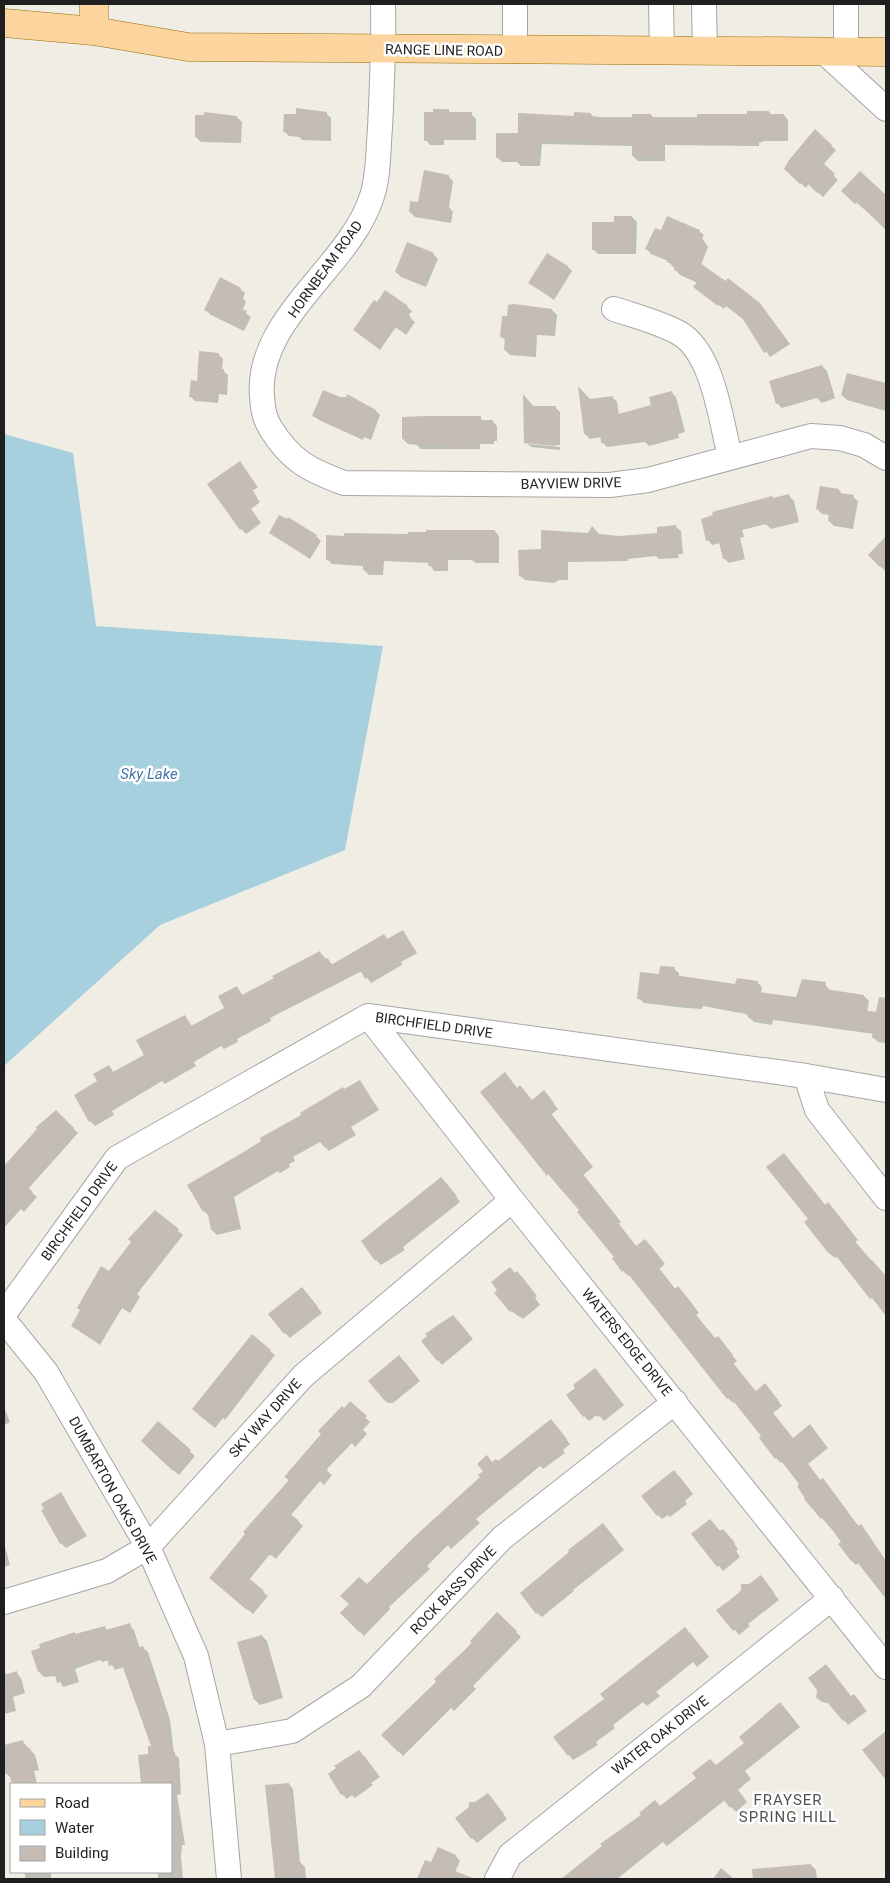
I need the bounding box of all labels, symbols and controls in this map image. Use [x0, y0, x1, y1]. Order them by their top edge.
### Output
street label: RANGE LINE ROAD [385, 41, 503, 59]
street label: HORNBEAM ROAD [284, 217, 366, 321]
street label: BAYVIEW DRIVE [520, 474, 622, 492]
water label: Sky Lake [120, 765, 178, 783]
street label: BIRCHFIELD DRIVE [374, 1009, 494, 1041]
street label: BIRCHFIELD DRIVE [38, 1158, 120, 1264]
street label: WATERS EDGE DRIVE [579, 1285, 675, 1399]
street label: SKY WAY DRIVE [226, 1375, 304, 1460]
street label: DUMBARTON OAKS DRIVE [66, 1414, 160, 1566]
street label: ROCK BASS DRIVE [407, 1543, 499, 1637]
street label: WATER OAK DRIVE [609, 1692, 712, 1778]
legend [10, 1783, 172, 1873]
district label: FRAYSER SPRING HILL [739, 1791, 837, 1826]
text: Road [55, 1794, 89, 1812]
text: Water [55, 1819, 94, 1837]
text: Building [55, 1844, 109, 1862]

